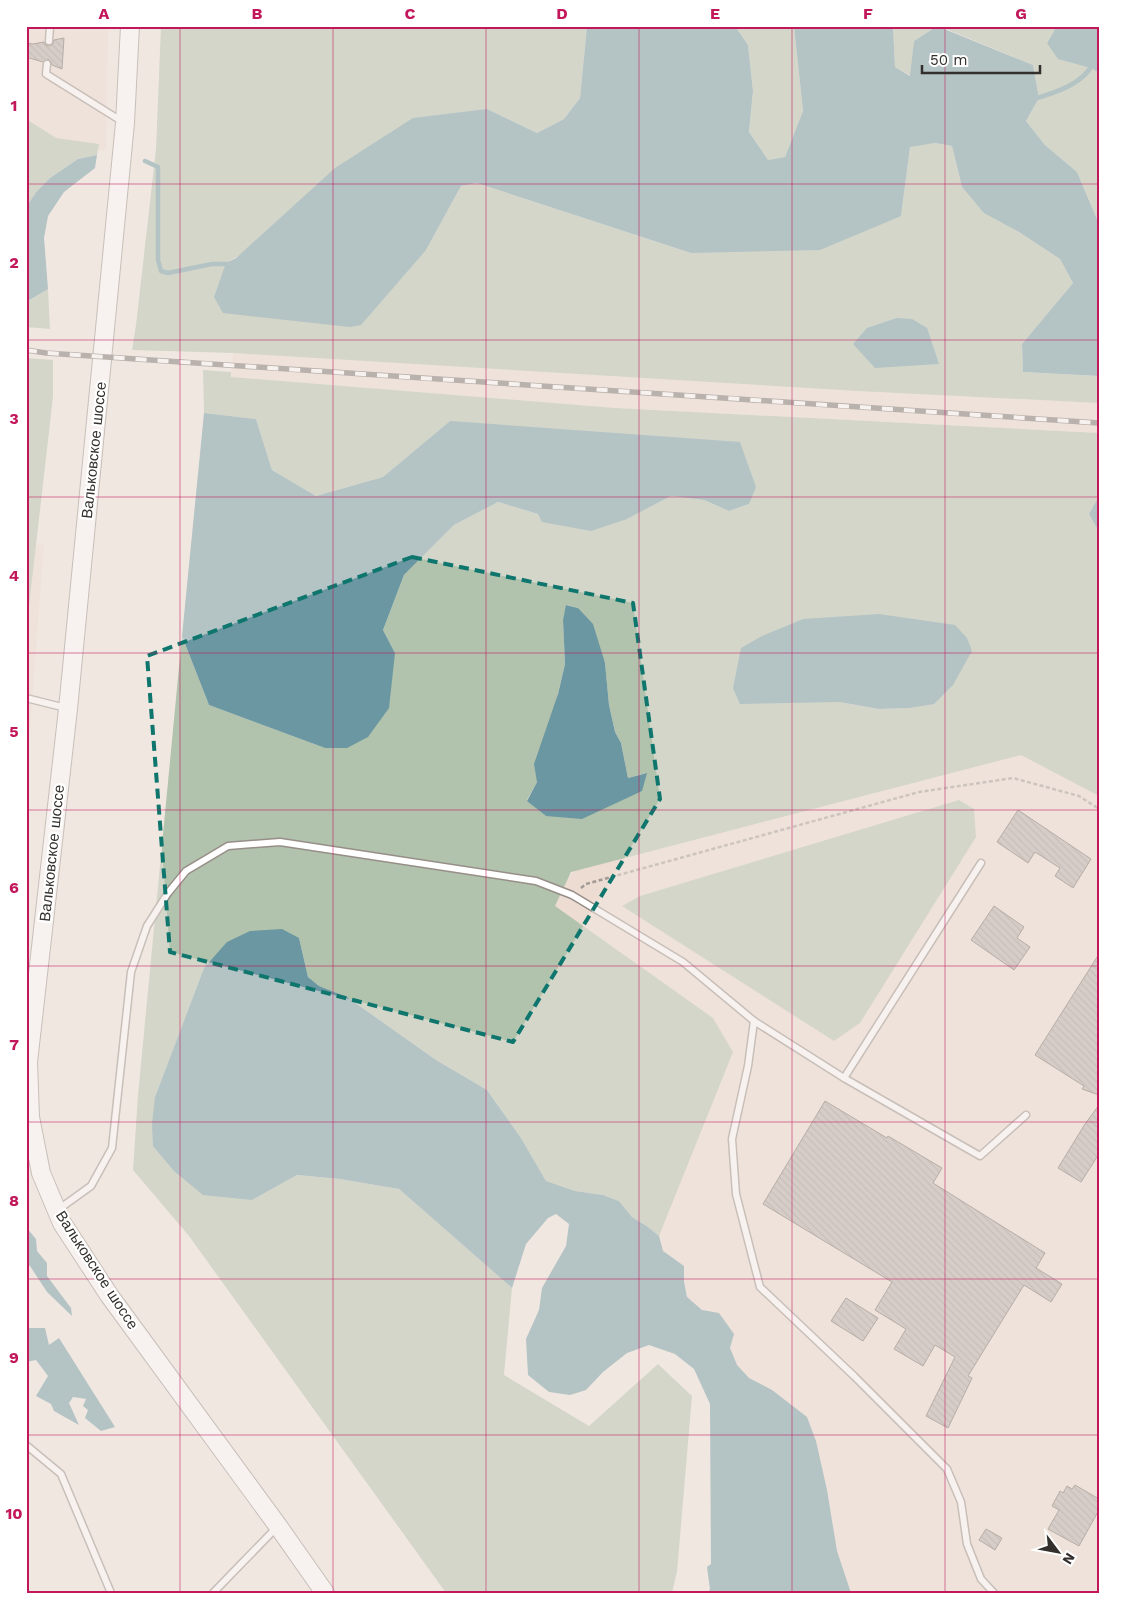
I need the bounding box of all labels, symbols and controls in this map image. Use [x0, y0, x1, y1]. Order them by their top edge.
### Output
text: A [99, 4, 110, 23]
text: B [252, 4, 263, 23]
text: C [405, 4, 416, 23]
text: D [556, 4, 568, 23]
text: E [710, 4, 720, 23]
text: F [863, 4, 873, 23]
text: G [1015, 4, 1027, 23]
scale bar [922, 42, 1040, 74]
text: 50 m [930, 51, 967, 69]
text: 1 [11, 96, 17, 115]
text: 2 [9, 253, 19, 272]
street label: Вальковское шоссе [78, 381, 110, 519]
text: 3 [9, 409, 19, 428]
text: 4 [9, 566, 19, 585]
text: 5 [9, 722, 19, 741]
street label: Вальковское шоссе [36, 784, 68, 922]
text: 6 [9, 878, 19, 897]
text: 7 [9, 1035, 19, 1054]
text: 8 [9, 1191, 19, 1210]
street label: Вальковское шоссе [52, 1207, 142, 1333]
text: 9 [9, 1348, 19, 1367]
text: 10 [5, 1504, 23, 1523]
north arrow [1032, 1526, 1082, 1576]
text: N [1059, 1550, 1079, 1568]

